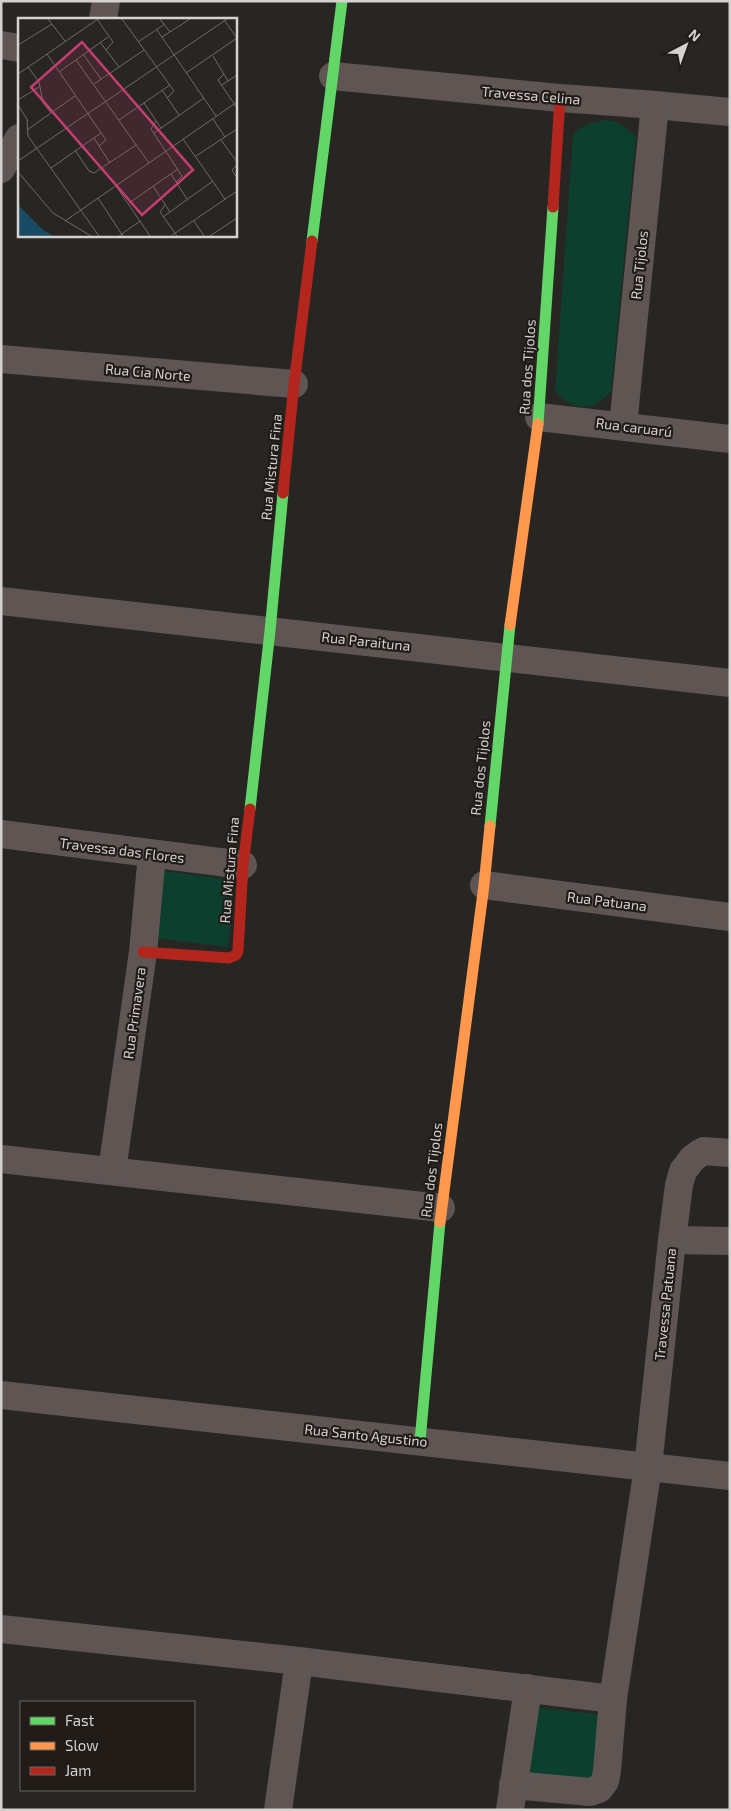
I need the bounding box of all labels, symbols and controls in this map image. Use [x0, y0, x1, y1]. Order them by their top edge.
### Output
inset map [18, 18, 236, 236]
north arrow [661, 20, 711, 70]
text: N [685, 25, 704, 45]
street label: Travessa Celina [481, 82, 581, 108]
street label: Rua Tijolos [627, 230, 651, 300]
street label: Rua dos Tijolos [515, 319, 539, 415]
street label: Rua Cia Norte [104, 360, 192, 384]
street label: Rua Mistura Fina [257, 413, 285, 521]
street label: Rua caruarú [595, 414, 673, 440]
street label: Rua Paraituna [321, 628, 411, 654]
street label: Rua dos Tijolos [467, 720, 493, 816]
street label: Rua Mistura Fina [216, 816, 242, 924]
street label: Travessa das Flores [59, 834, 185, 866]
street label: Rua Patuana [566, 888, 648, 914]
street label: Rua Primavera [119, 966, 149, 1060]
street label: Rua dos Tijolos [417, 1122, 445, 1218]
street label: Travessa Patuana [651, 1247, 679, 1361]
street label: Rua Santo Agustino [304, 1420, 428, 1450]
legend [20, 1701, 195, 1791]
text: Fast [65, 1711, 95, 1729]
text: Slow [65, 1736, 99, 1754]
text: Jam [65, 1761, 91, 1779]

